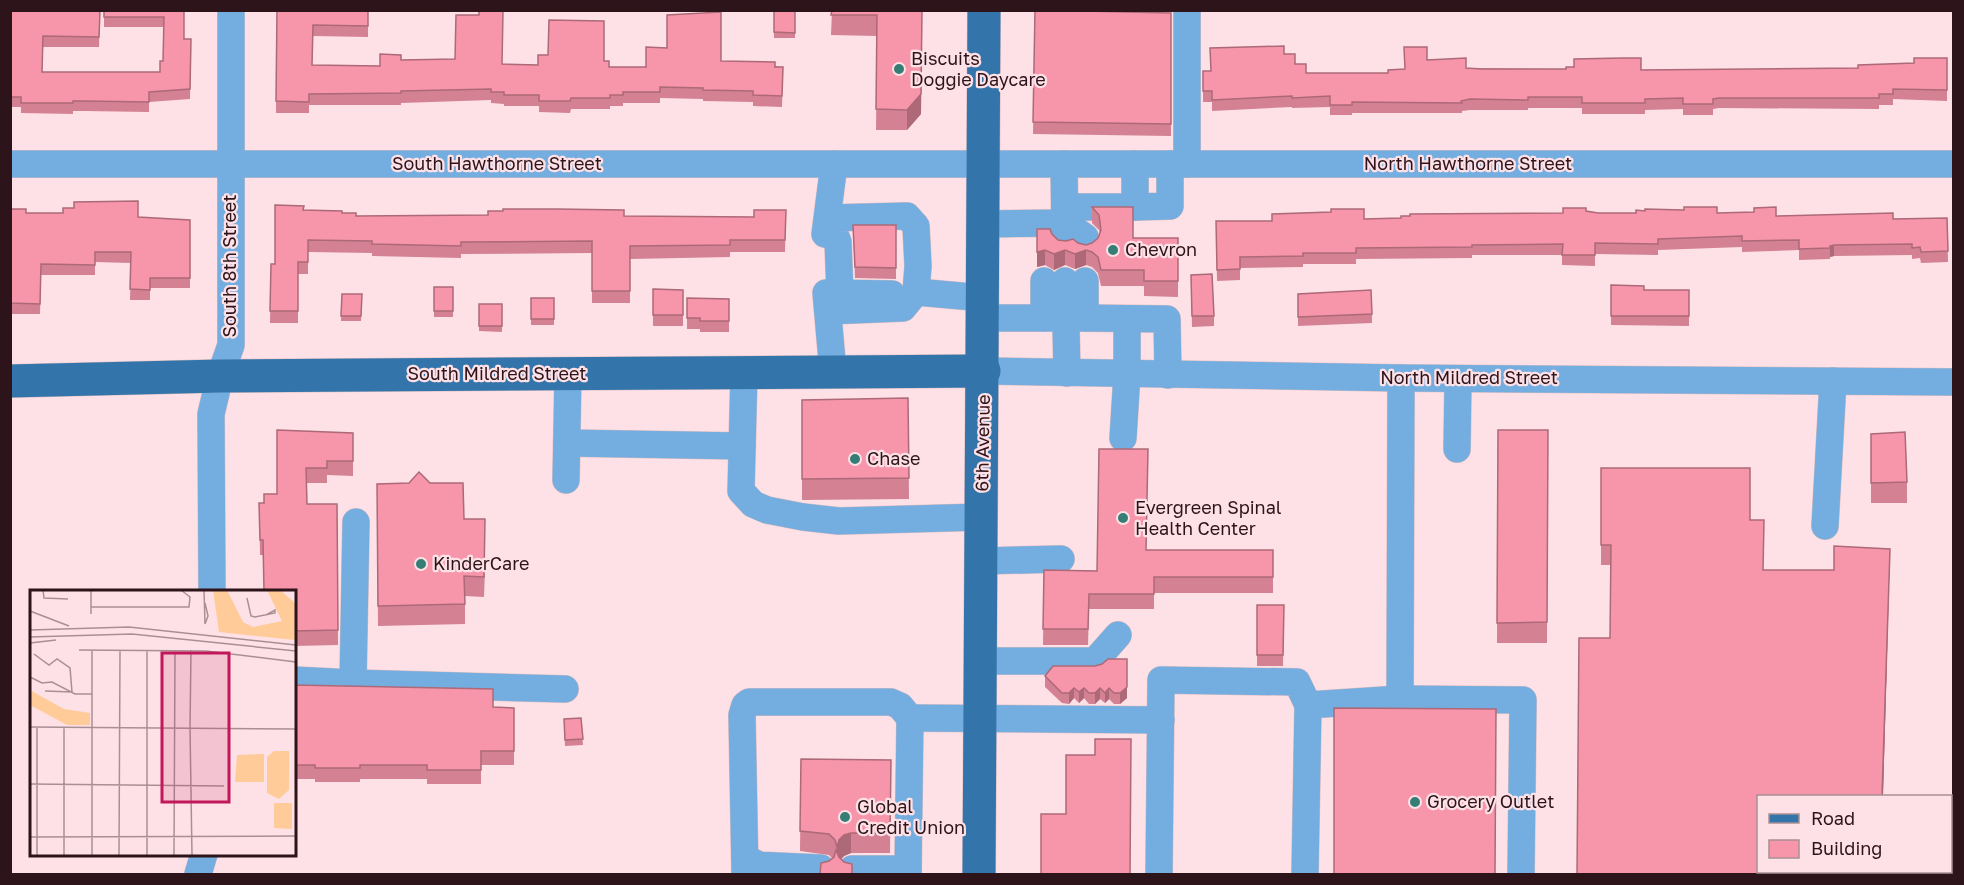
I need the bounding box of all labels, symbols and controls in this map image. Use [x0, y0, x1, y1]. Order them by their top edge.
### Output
place label: Biscuits Doggie Daycare [911, 47, 1046, 90]
marker: Biscuits Doggie Daycare [892, 62, 906, 76]
street label: South Hawthorne Street [392, 152, 602, 174]
street label: North Hawthorne Street [1364, 152, 1572, 174]
street label: South 8th Street [218, 194, 240, 338]
place label: Chevron [1125, 238, 1197, 260]
marker: Chevron [1106, 243, 1120, 257]
street label: South Mildred Street [407, 362, 587, 384]
street label: North Mildred Street [1380, 366, 1558, 388]
street label: 6th Avenue [970, 394, 994, 492]
place label: Chase [867, 447, 920, 469]
marker: Chase [848, 452, 862, 466]
place label: Evergreen Spinal Health Center [1135, 496, 1282, 539]
marker: Evergreen Spinal Health Center [1116, 511, 1130, 525]
place label: KinderCare [433, 552, 530, 574]
marker: KinderCare [414, 557, 428, 571]
inset map [30, 590, 296, 855]
place label: Grocery Outlet [1427, 790, 1554, 812]
place label: Global Credit Union [857, 795, 965, 838]
marker: Grocery Outlet [1408, 795, 1422, 809]
legend [1757, 795, 1952, 873]
text: Road [1811, 807, 1855, 829]
marker: Global Credit Union [838, 810, 852, 824]
text: Building [1811, 837, 1882, 859]

